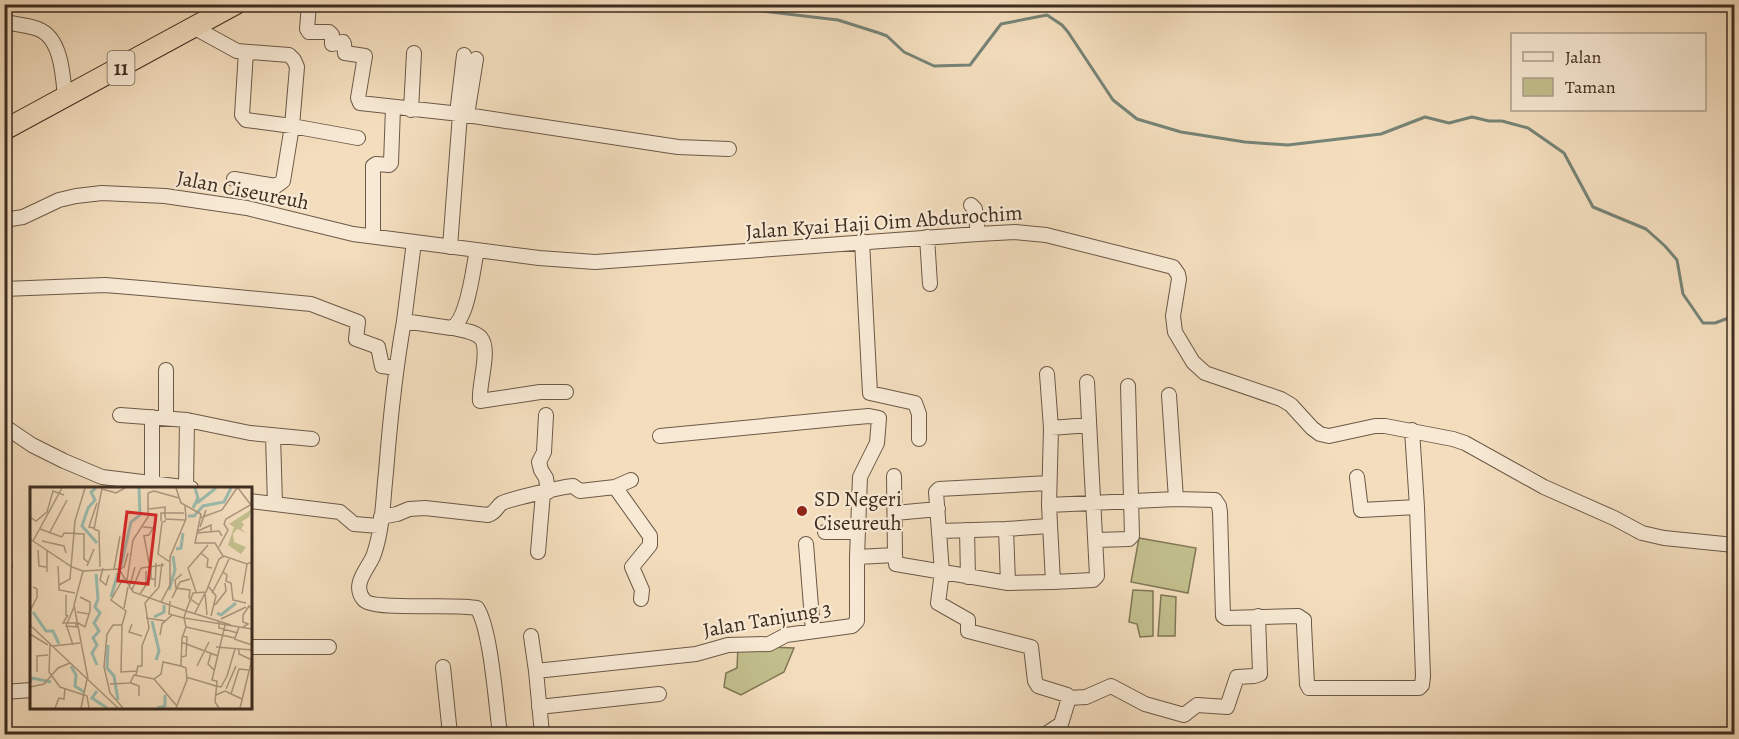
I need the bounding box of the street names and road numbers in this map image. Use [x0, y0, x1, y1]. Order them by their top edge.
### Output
road number: 11 [108, 51, 134, 85]
street label: Jalan Ciseureuh [174, 163, 312, 217]
street label: Jalan Kyai Haji Oim Abdurochim [745, 198, 1023, 246]
street label: Jalan Tanjung 3 [701, 594, 833, 644]

